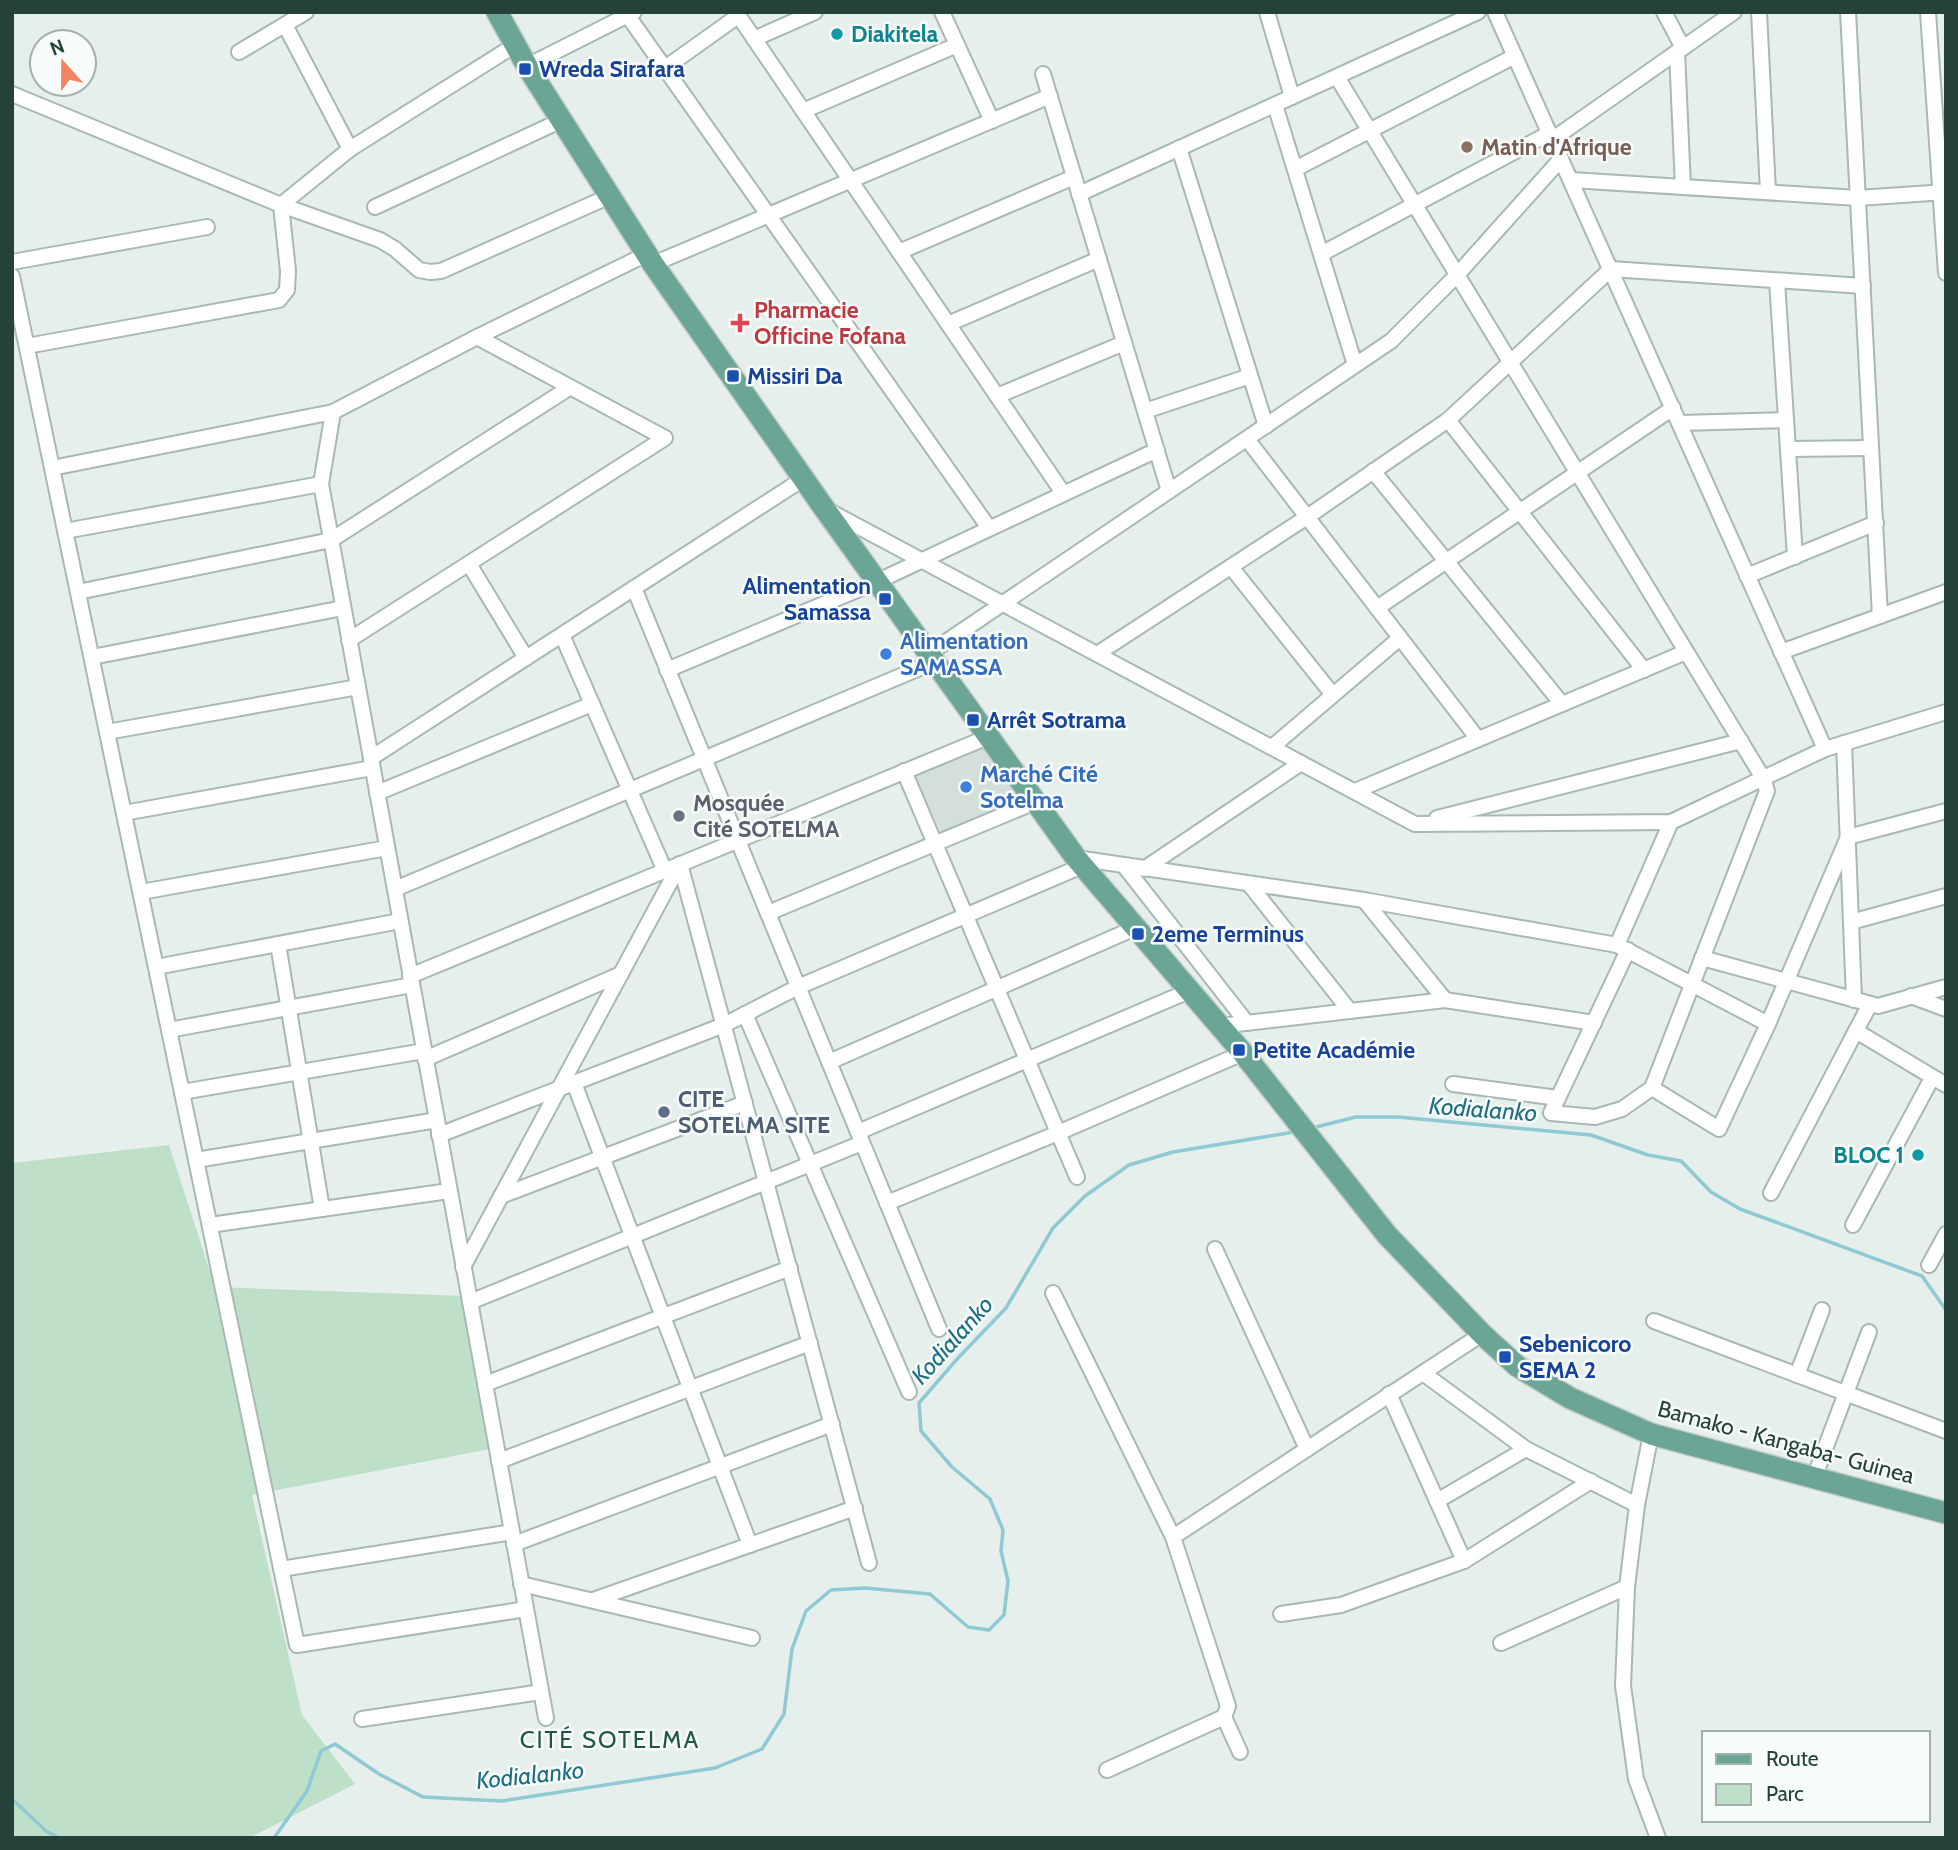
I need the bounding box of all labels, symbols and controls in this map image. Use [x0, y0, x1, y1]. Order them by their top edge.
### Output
place label: Diakitela [851, 20, 939, 48]
marker: Diakitela [829, 26, 845, 42]
north arrow [28, 28, 98, 98]
text: N [47, 34, 67, 61]
place label: Wreda Sirafara [539, 55, 686, 83]
marker: Wreda Sirafara [517, 61, 533, 77]
place label: Matin d'Afrique [1481, 133, 1632, 161]
marker: Matin d'Afrique [1459, 139, 1475, 155]
place label: Pharmacie Officine Fofana [754, 296, 907, 350]
marker: Pharmacie Officine Fofana [732, 315, 748, 331]
place label: Missiri Da [747, 362, 843, 390]
marker: Missiri Da [725, 368, 741, 384]
place label: Alimentation Samassa [742, 572, 872, 626]
marker: Alimentation Samassa [877, 591, 893, 607]
place label: Alimentation SAMASSA [900, 627, 1029, 681]
marker: Alimentation SAMASSA [878, 646, 894, 662]
place label: Arrêt Sotrama [987, 706, 1126, 734]
marker: Arrêt Sotrama [965, 712, 981, 728]
place label: Marché Cité Sotelma [980, 760, 1098, 814]
marker: Marché Cité Sotelma [958, 779, 974, 795]
place label: Mosquée Cité SOTELMA [693, 789, 840, 843]
marker: Mosquée Cité SOTELMA [671, 808, 687, 824]
place label: 2eme Terminus [1152, 920, 1304, 948]
marker: 2eme Terminus [1130, 926, 1146, 942]
place label: Petite Académie [1253, 1036, 1415, 1064]
marker: Petite Académie [1231, 1042, 1247, 1058]
place label: CITE SOTELMA SITE [678, 1085, 830, 1139]
water label: Kodialanko [1428, 1091, 1538, 1127]
marker: CITE SOTELMA SITE [656, 1104, 672, 1120]
place label: BLOC 1 [1833, 1141, 1904, 1169]
marker: BLOC 1 [1910, 1147, 1926, 1163]
water label: Kodialanko [905, 1290, 999, 1390]
place label: Sebenicoro SEMA 2 [1519, 1330, 1631, 1384]
marker: Sebenicoro SEMA 2 [1497, 1349, 1513, 1365]
street label: Bamako - Kangaba- Guinea [1655, 1394, 1917, 1490]
district label: CITÉ SOTELMA [520, 1725, 700, 1754]
legend [1702, 1731, 1930, 1822]
text: Route [1766, 1746, 1819, 1771]
water label: Kodialanko [475, 1755, 585, 1795]
text: Parc [1766, 1781, 1804, 1806]

